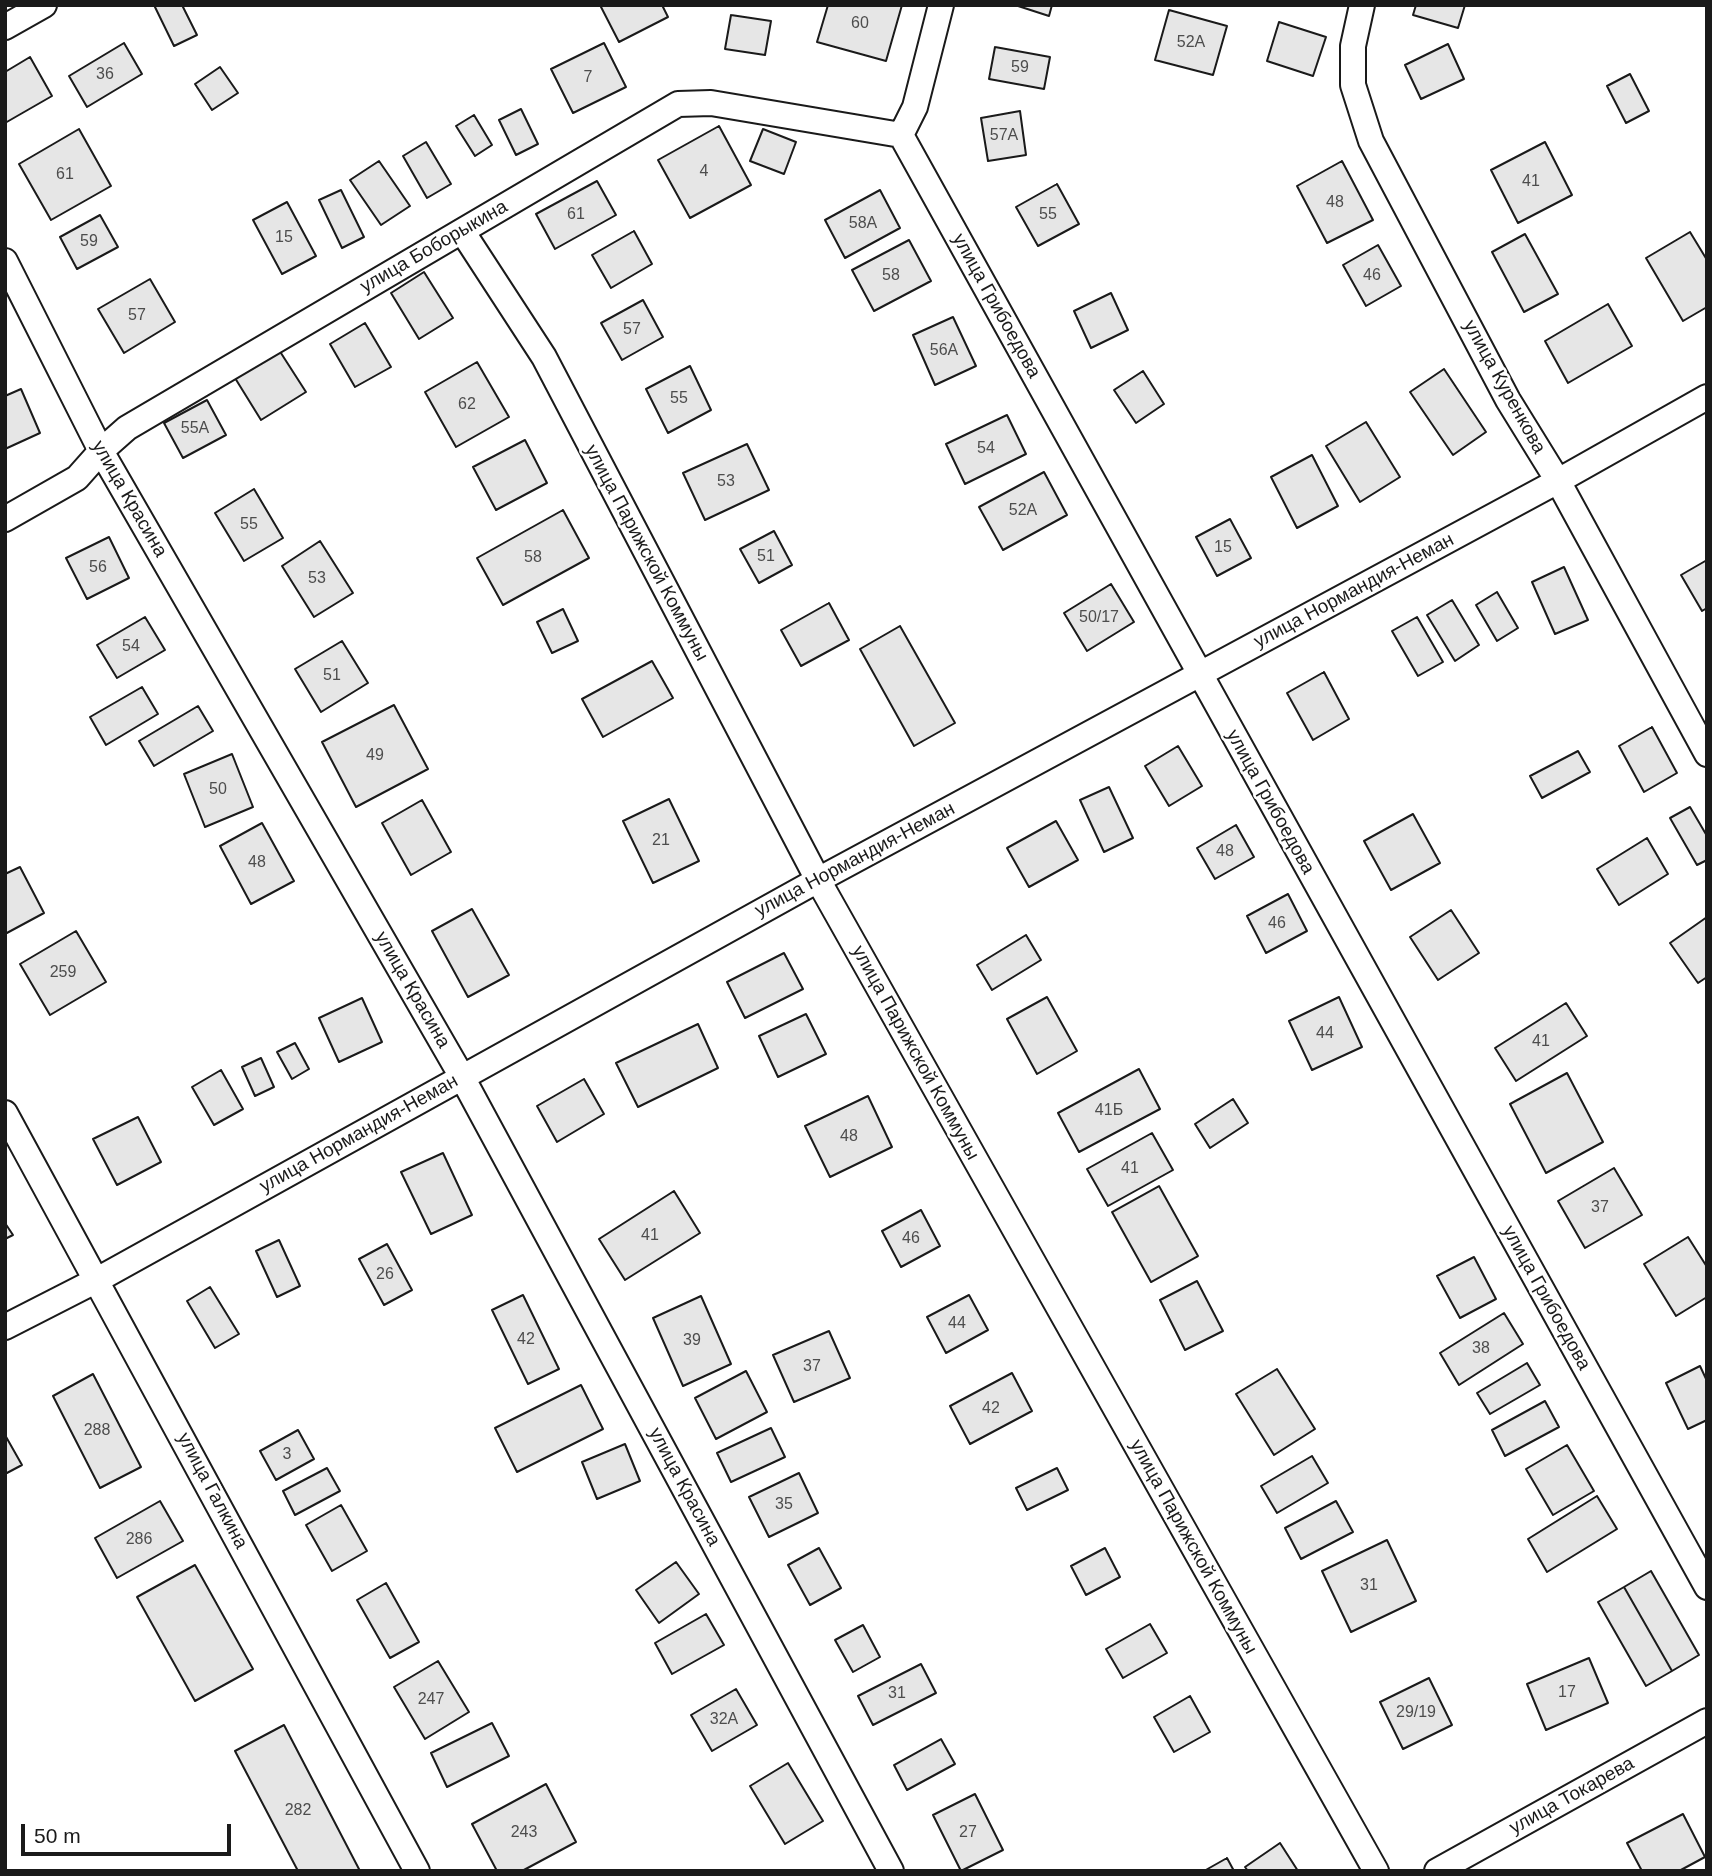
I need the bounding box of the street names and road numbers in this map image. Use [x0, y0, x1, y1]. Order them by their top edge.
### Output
street label: улица Боборыкина [356, 196, 512, 298]
street label: улица Грибоедова [947, 230, 1045, 382]
street label: улица Куренкова [1458, 316, 1550, 458]
street label: улица Красина [86, 437, 172, 561]
street label: улица Парижской Коммуны [579, 441, 713, 665]
street label: улица Нормандия-Неман [1250, 529, 1458, 653]
street label: улица Грибоедова [1221, 726, 1319, 878]
street label: улица Нормандия-Неман [751, 798, 959, 922]
street label: улица Красина [369, 928, 455, 1052]
street label: улица Парижской Коммуны [846, 942, 984, 1164]
street label: улица Нормандия-Неман [256, 1070, 462, 1198]
street label: улица Грибоедова [1497, 1222, 1595, 1374]
street label: улица Красина [643, 1424, 725, 1550]
street label: улица Галкина [172, 1429, 252, 1553]
street label: улица Парижской Коммуны [1124, 1436, 1262, 1658]
street label: улица Токарева [1506, 1752, 1638, 1840]

